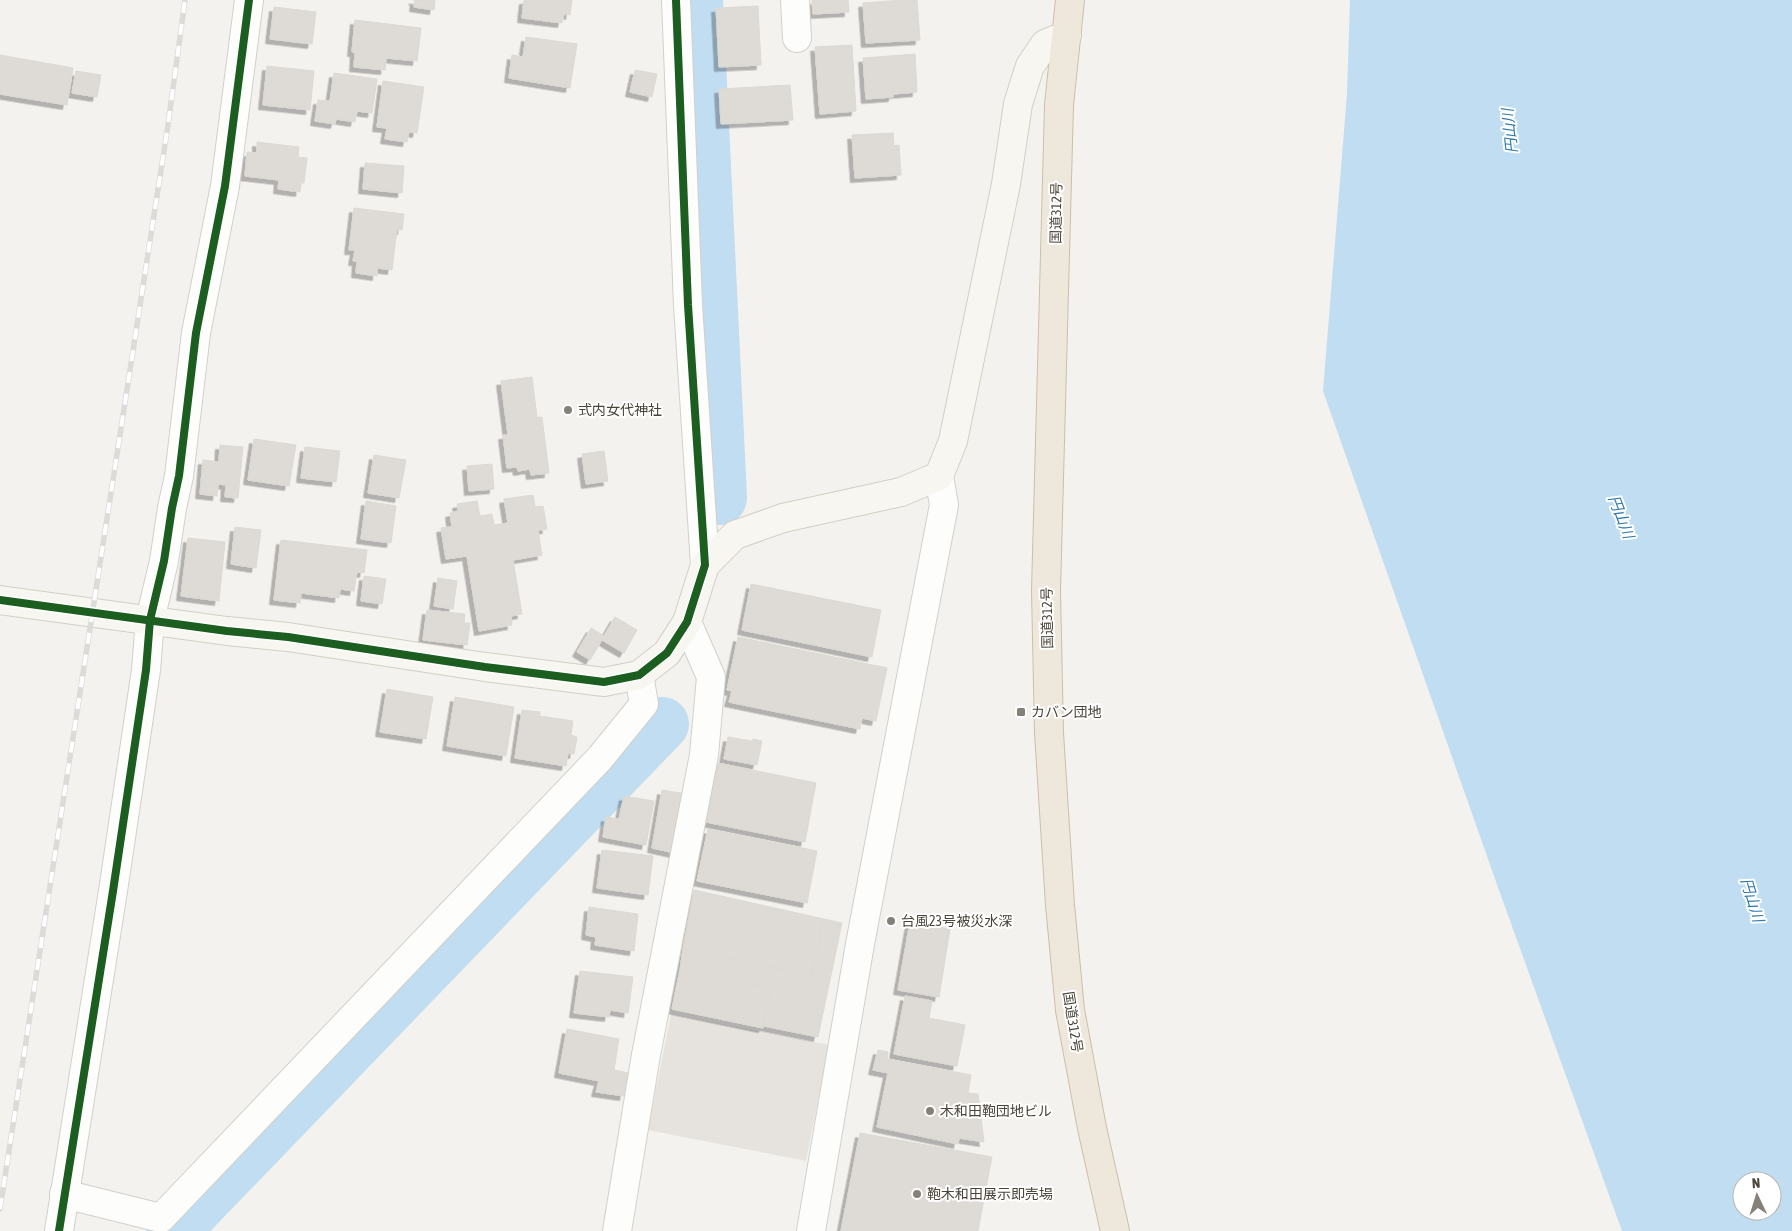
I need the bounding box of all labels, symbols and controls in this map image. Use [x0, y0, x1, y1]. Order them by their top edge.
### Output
water label: 円山川 [1498, 106, 1520, 154]
street label: 国道312号 [1047, 182, 1065, 244]
place label: 式内女代神社 [578, 402, 662, 418]
marker: 式内女代神社 [562, 404, 574, 416]
water label: 円山川 [1605, 493, 1638, 543]
street label: 国道312号 [1038, 587, 1056, 649]
place label: カバン団地 [1031, 704, 1102, 720]
marker: カバン団地 [1015, 706, 1027, 718]
water label: 円山川 [1738, 876, 1768, 926]
place label: 台風23号被災水深 [901, 913, 1012, 929]
marker: 台風23号被災水深 [885, 915, 897, 927]
street label: 国道312号 [1060, 990, 1086, 1054]
place label: 木和田鞄団地ビル [940, 1103, 1052, 1119]
marker: 木和田鞄団地ビル [924, 1105, 936, 1117]
north arrow [1732, 1171, 1782, 1221]
text: N [1751, 1175, 1761, 1191]
place label: 鞄木和田展示即売場 [927, 1186, 1053, 1202]
marker: 鞄木和田展示即売場 [911, 1188, 923, 1200]

